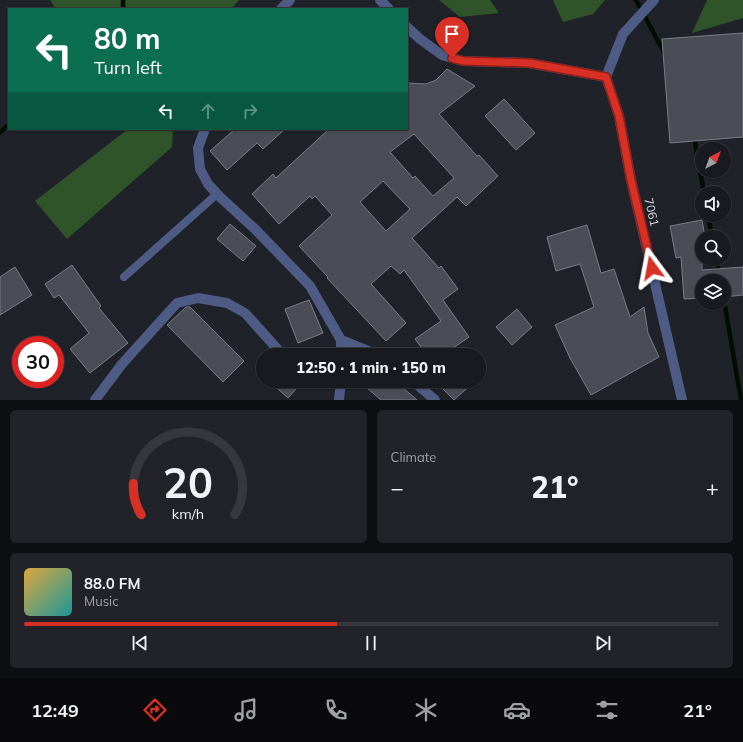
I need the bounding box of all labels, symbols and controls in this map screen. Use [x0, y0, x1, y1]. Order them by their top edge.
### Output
pin [435, 17, 469, 58]
text: 80 m [94, 21, 160, 56]
icon: arrive [441, 23, 463, 45]
icon: left [28, 24, 80, 76]
text: Turn left [94, 56, 162, 79]
icon: left [155, 100, 177, 122]
icon: ahead [197, 100, 219, 122]
icon: right [239, 100, 261, 122]
north arrow [695, 142, 731, 178]
map controls [695, 142, 731, 310]
button: sound [695, 186, 731, 222]
street label: 7061 [641, 196, 663, 228]
button: search [695, 230, 731, 266]
position arrow [631, 247, 673, 289]
button: layers [695, 274, 731, 310]
speed limit sign: 30 [12, 336, 64, 388]
text: 12:50 · 1 min · 150 m [296, 358, 446, 377]
text: Climate [391, 449, 436, 465]
text: 20 [163, 455, 213, 507]
text: 21° [531, 468, 579, 506]
text: − [391, 474, 404, 502]
text: + [706, 474, 719, 502]
text: km/h [172, 504, 204, 522]
text: 88.0 FM [84, 574, 140, 593]
text: Music [84, 593, 119, 609]
icon: previous [129, 632, 151, 654]
icon: pause [360, 632, 382, 654]
icon: next [592, 632, 614, 654]
icon: directions [141, 696, 169, 724]
icon: music [232, 696, 260, 724]
icon: phone [322, 696, 350, 724]
icon: climate [412, 696, 440, 724]
icon: car [503, 696, 531, 724]
icon: filters [593, 696, 621, 724]
text: 12:49 [31, 699, 79, 722]
text: 21° [683, 699, 712, 722]

